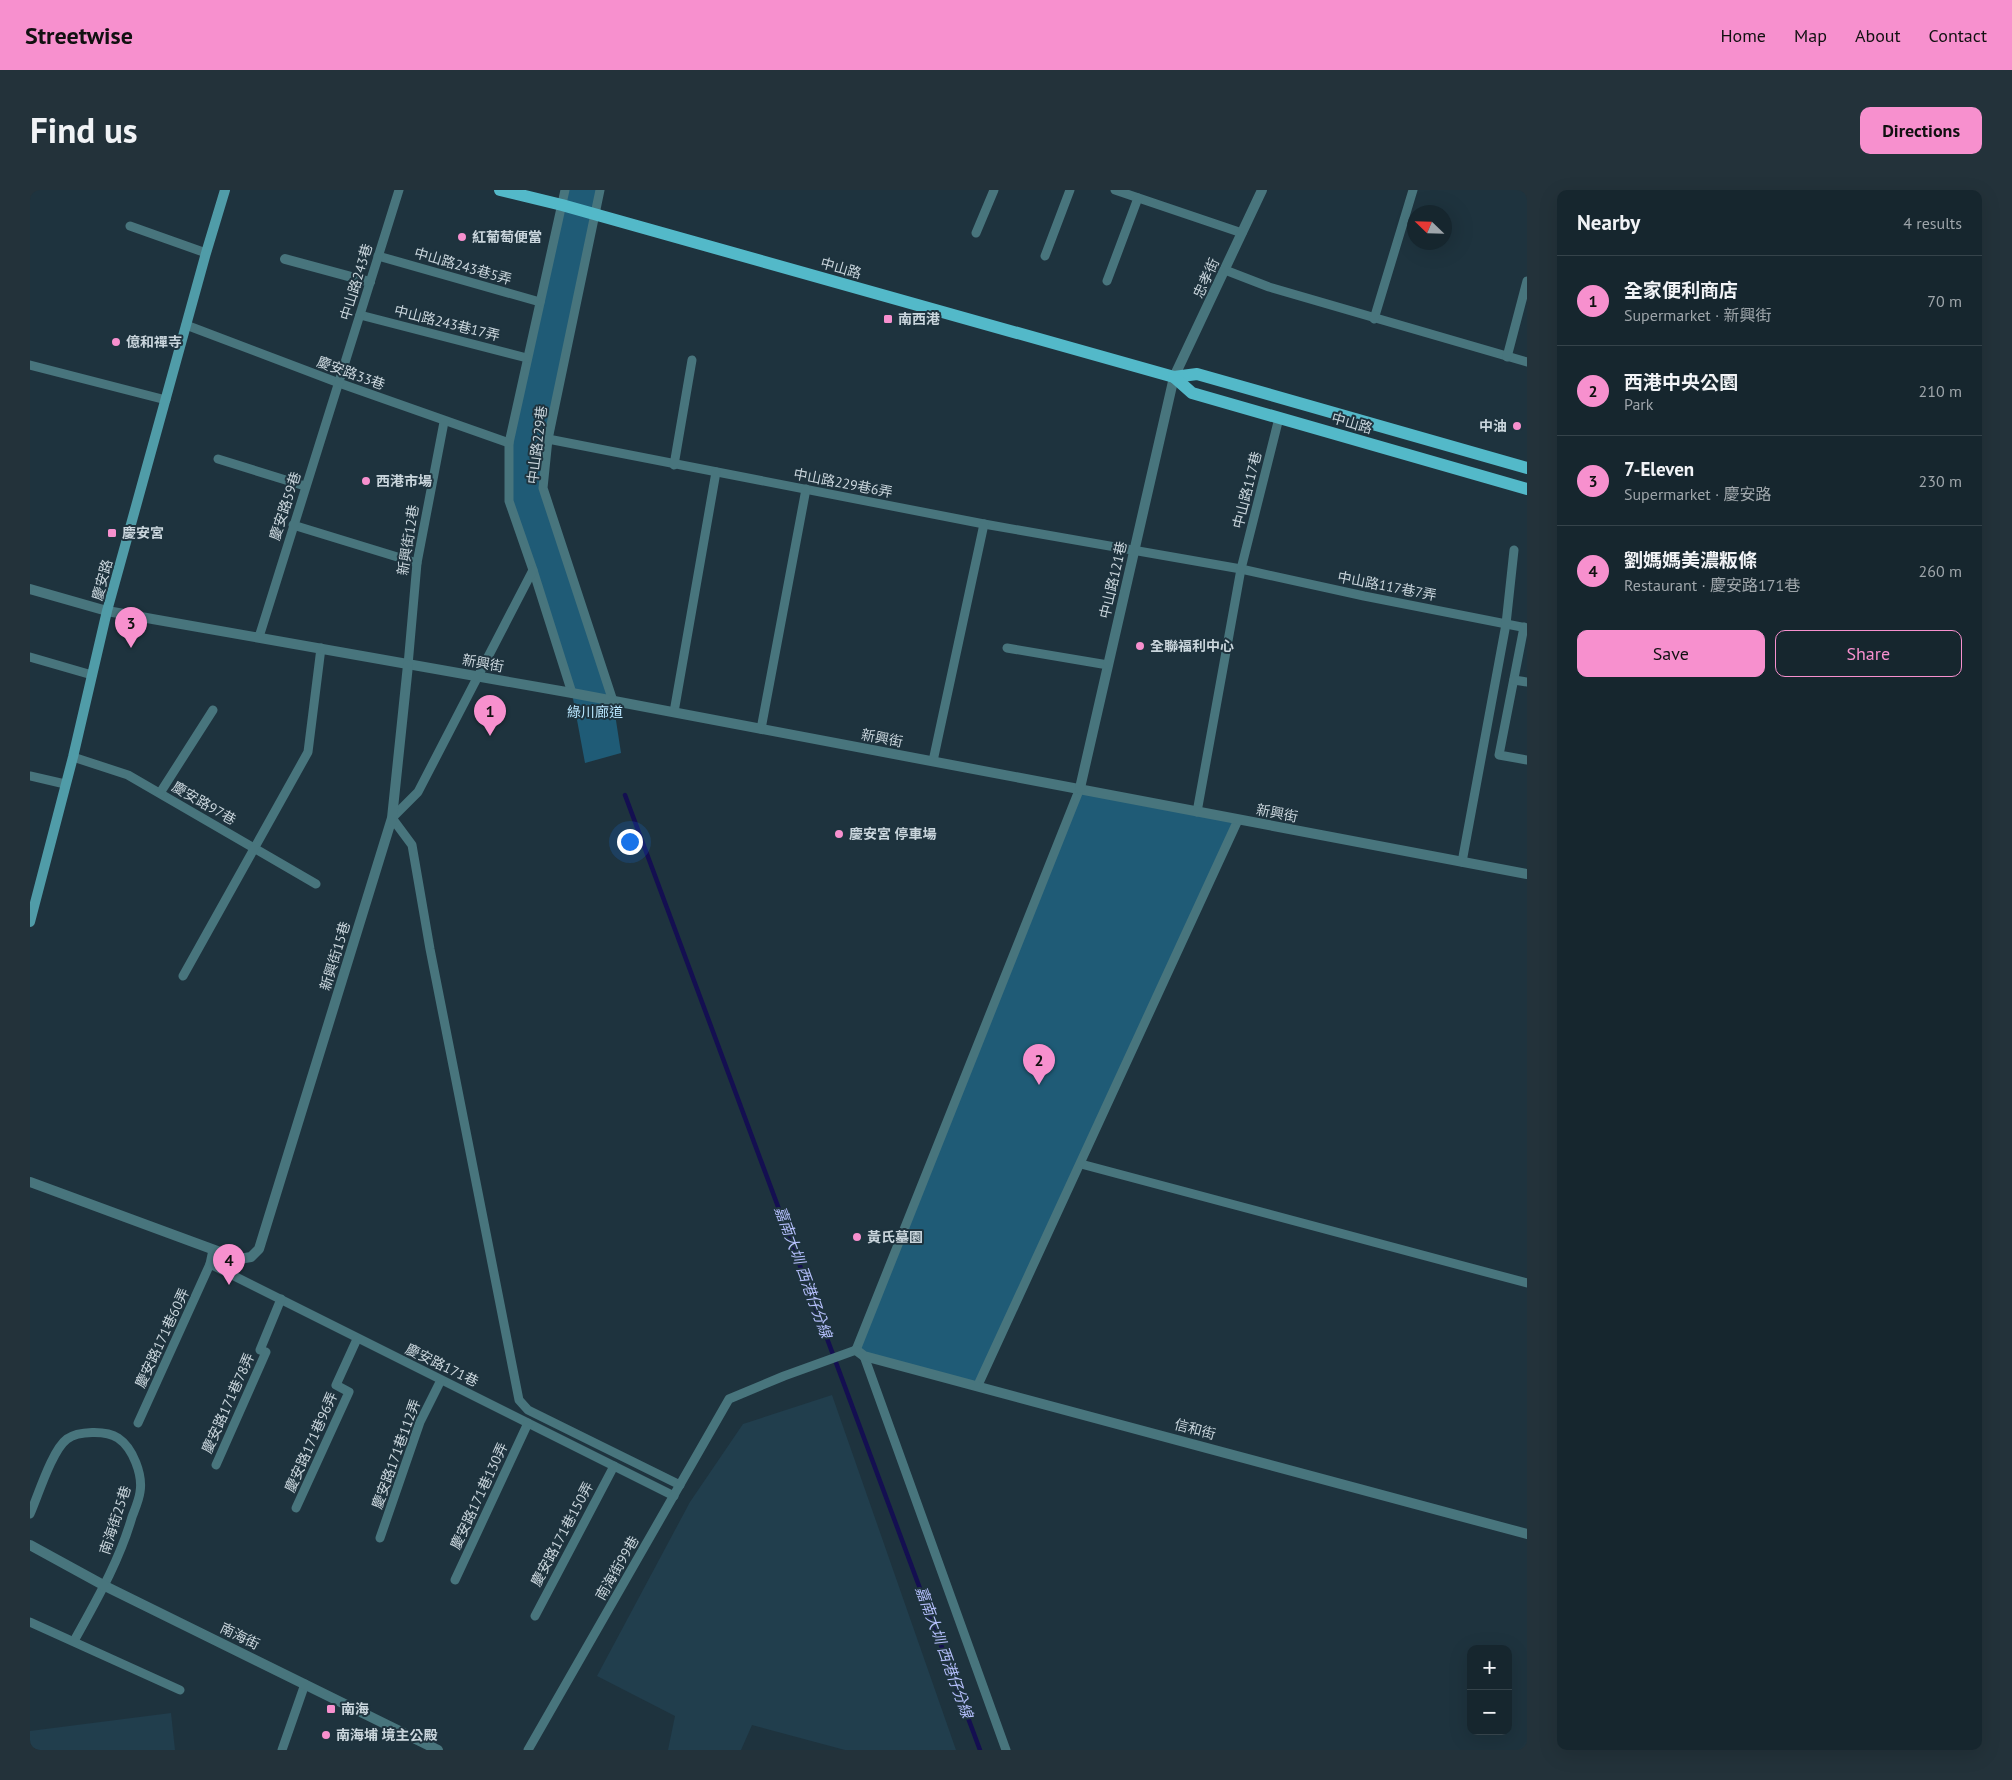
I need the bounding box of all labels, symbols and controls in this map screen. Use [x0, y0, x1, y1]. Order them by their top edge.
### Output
text: Streetwise [25, 20, 133, 51]
text: Home [1720, 24, 1766, 47]
text: Map [1794, 24, 1827, 47]
text: About [1855, 24, 1901, 47]
text: Contact [1929, 24, 1987, 47]
text: Find us [30, 107, 138, 153]
button: Directions [1860, 107, 1982, 154]
north arrow [1407, 205, 1452, 250]
text: Nearby [1577, 209, 1640, 236]
text: 4 results [1903, 213, 1962, 233]
place label: 紅葡萄便當 [472, 228, 542, 246]
marker: 紅葡萄便當 [456, 231, 468, 243]
street label: 中山路243巷 [336, 242, 376, 322]
street label: 中山路243巷5弄 [412, 243, 514, 289]
street label: 中山路 [818, 254, 864, 282]
street label: 忠孝街 [1189, 255, 1223, 301]
text: 全家便利商店 [1624, 278, 1738, 302]
text: 1 [1588, 291, 1598, 311]
text: 70 m [1927, 291, 1962, 311]
street label: 中山路243巷17弄 [392, 301, 502, 345]
text: Supermarket · 新興街 [1624, 305, 1772, 325]
place label: 南西港 [898, 310, 940, 328]
marker: 南西港 [882, 313, 894, 325]
place label: 億和禪寺 [126, 333, 182, 351]
marker: 億和禪寺 [110, 336, 122, 348]
street label: 慶安路33巷 [314, 352, 388, 394]
text: 西港中央公園 [1624, 370, 1738, 394]
text: 2 [1588, 381, 1598, 401]
text: 210 m [1919, 381, 1962, 401]
text: Park [1624, 394, 1653, 414]
street label: 中山路229巷 [523, 405, 551, 485]
street label: 中山路 [1329, 409, 1375, 437]
place label: 中油 [1479, 417, 1507, 435]
marker: 中油 [1511, 420, 1523, 432]
street label: 中山路117巷 [1229, 450, 1265, 530]
text: 7-Eleven [1624, 457, 1694, 481]
street label: 中山路229巷6弄 [792, 465, 894, 501]
street label: 慶安路59巷 [265, 469, 305, 543]
text: 3 [1588, 471, 1598, 491]
text: 230 m [1919, 471, 1962, 491]
place label: 西港市場 [376, 472, 432, 490]
marker: 西港市場 [360, 475, 372, 487]
text: Supermarket · 慶安路 [1624, 484, 1772, 504]
street label: 新興街12巷 [394, 503, 422, 577]
place label: 慶安宮 [122, 524, 164, 542]
marker: 慶安宮 [106, 527, 118, 539]
street label: 中山路121巷 [1095, 540, 1131, 620]
text: 劉媽媽美濃粄條 [1624, 548, 1757, 572]
street label: 慶安路 [88, 557, 116, 603]
text: 4 [1588, 561, 1598, 581]
text: 260 m [1919, 561, 1962, 581]
street label: 中山路117巷7弄 [1336, 568, 1438, 604]
text: Restaurant · 慶安路171巷 [1624, 575, 1800, 595]
pin: 3 [115, 607, 147, 648]
button: Save [1577, 630, 1765, 677]
button: Share [1775, 630, 1962, 677]
place label: 全聯福利中心 [1150, 637, 1234, 655]
marker: 全聯福利中心 [1134, 640, 1146, 652]
street label: 新興街 [461, 650, 505, 676]
pin: 1 [474, 695, 506, 736]
park label: 綠川廊道 [567, 703, 623, 721]
street label: 新興街 [860, 725, 904, 751]
street label: 慶安路97巷 [169, 777, 239, 829]
street label: 新興街 [1255, 800, 1299, 826]
place label: 慶安宮 停車場 [849, 825, 937, 843]
marker: 慶安宮 停車場 [833, 828, 845, 840]
your location [617, 829, 643, 855]
street label: 新興街15巷 [316, 919, 354, 993]
pin: 2 [1023, 1044, 1055, 1085]
water label: 嘉南大圳 西港仔分線 [771, 1203, 837, 1342]
place label: 黃氏墓園 [867, 1228, 923, 1246]
marker: 黃氏墓園 [851, 1231, 863, 1243]
pin: 4 [213, 1244, 245, 1285]
street label: 慶安路171巷60弄 [131, 1285, 193, 1391]
street label: 慶安路171巷 [403, 1340, 481, 1390]
street label: 慶安路171巷78弄 [198, 1350, 258, 1456]
street label: 慶安路171巷96弄 [281, 1389, 341, 1495]
street label: 慶安路171巷112弄 [368, 1397, 424, 1511]
street label: 信和街 [1172, 1415, 1218, 1443]
street label: 慶安路171巷130弄 [446, 1440, 512, 1552]
street label: 慶安路171巷150弄 [527, 1479, 597, 1589]
street label: 南海街25巷 [95, 1483, 135, 1557]
street label: 南海街99巷 [591, 1533, 643, 1603]
water label: 嘉南大圳 西港仔分線 [912, 1583, 978, 1722]
street label: 南海街 [217, 1619, 263, 1653]
map controls [1467, 1645, 1512, 1735]
button: + [1467, 1645, 1512, 1690]
button: − [1467, 1690, 1512, 1735]
place label: 南海 [341, 1700, 369, 1718]
marker: 南海 [325, 1703, 337, 1715]
place label: 南海埔 境主公殿 [336, 1726, 438, 1744]
marker: 南海埔 境主公殿 [320, 1729, 332, 1741]

